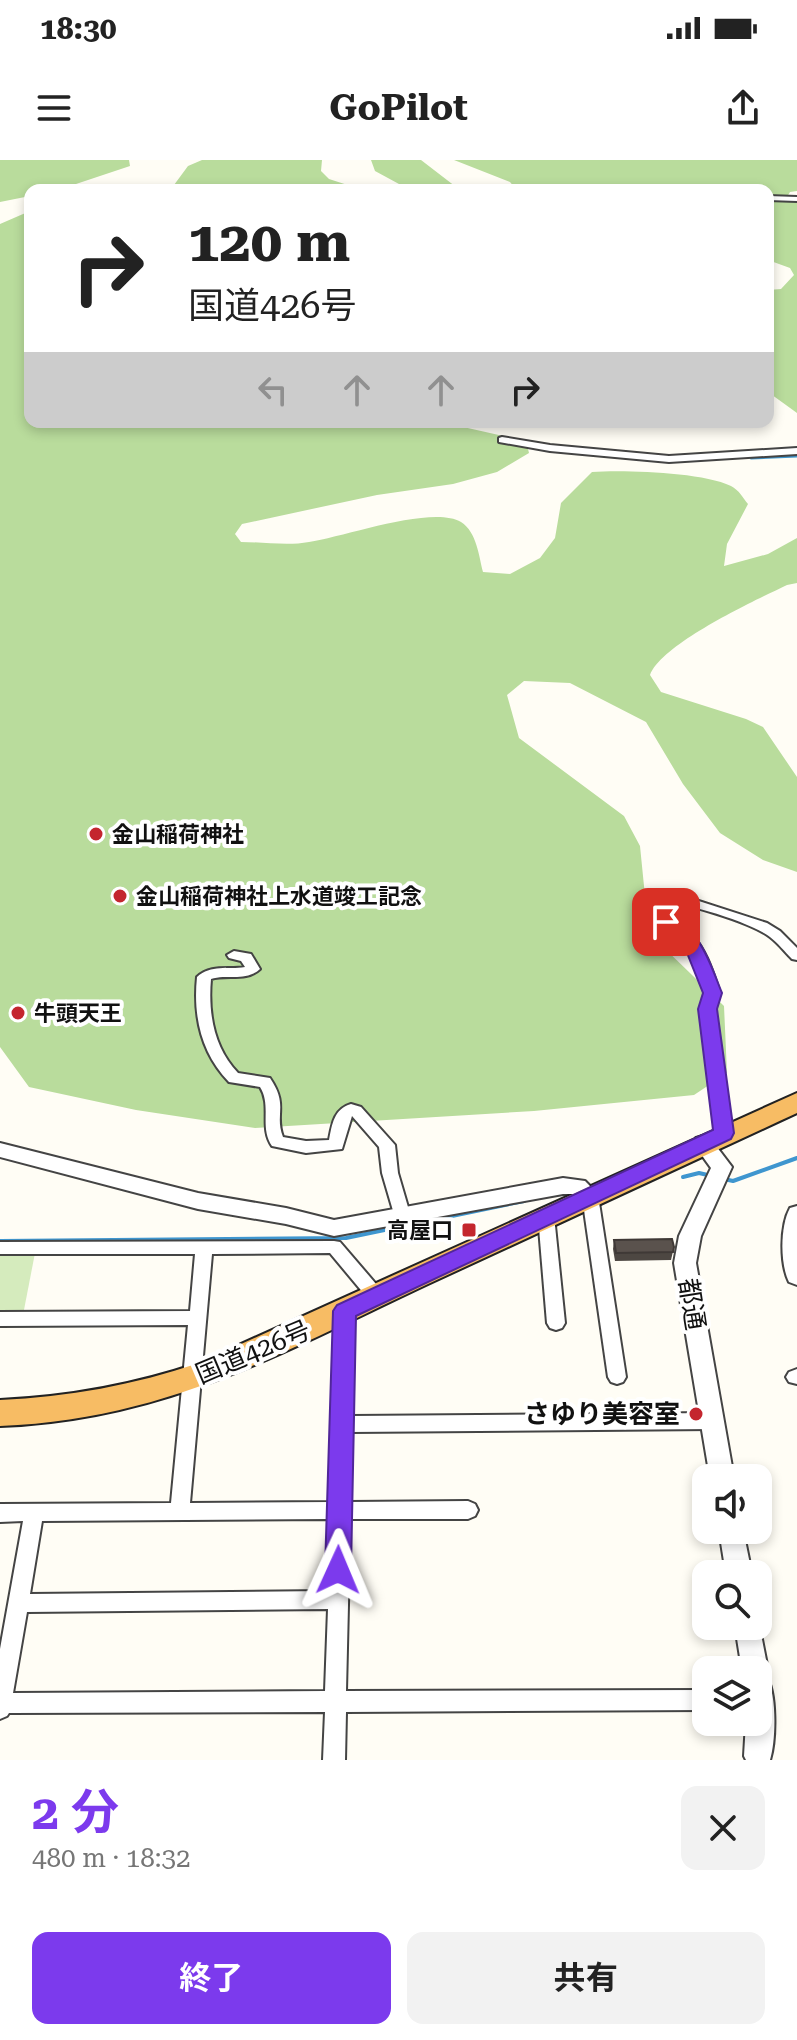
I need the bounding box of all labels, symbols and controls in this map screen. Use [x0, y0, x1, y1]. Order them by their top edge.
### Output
text: 18:30 [40, 11, 117, 46]
icon: menu [32, 86, 76, 130]
icon: share [721, 86, 765, 130]
text: GoPilot [329, 87, 468, 129]
text: 120 m [188, 209, 350, 275]
icon: right [56, 216, 160, 320]
text: 国道426号 [188, 285, 356, 327]
icon: left [251, 368, 295, 412]
icon: ahead [335, 368, 379, 412]
icon: ahead [419, 368, 463, 412]
icon: right [503, 368, 547, 412]
place label: 金山稲荷神社 [112, 822, 244, 847]
marker: 金山稲荷神社 [87, 825, 105, 843]
place label: 金山稲荷神社上水道竣工記念 [136, 884, 422, 909]
marker: 金山稲荷神社上水道竣工記念 [111, 887, 129, 905]
pin [632, 888, 700, 956]
icon: arrive [644, 900, 688, 944]
place label: 牛頭天王 [34, 1001, 122, 1026]
marker: 牛頭天王 [9, 1004, 27, 1022]
place label: 高屋口 [387, 1218, 453, 1243]
marker: 高屋口 [460, 1221, 478, 1239]
street label: 都通 [673, 1276, 711, 1332]
street label: 国道426号 [191, 1314, 315, 1390]
place label: さゆり美容室 [524, 1399, 680, 1429]
marker: さゆり美容室 [687, 1405, 705, 1423]
map controls [692, 1464, 772, 1736]
button: sound [692, 1464, 772, 1544]
position arrow [296, 1528, 380, 1612]
button: search [692, 1560, 772, 1640]
button: layers [692, 1656, 772, 1736]
text: 2 分 [32, 1785, 119, 1841]
button: close [681, 1786, 765, 1870]
text: 480 m · 18:32 [32, 1843, 191, 1873]
button: 終了 [32, 1932, 391, 2024]
button: 共有 [407, 1932, 765, 2024]

